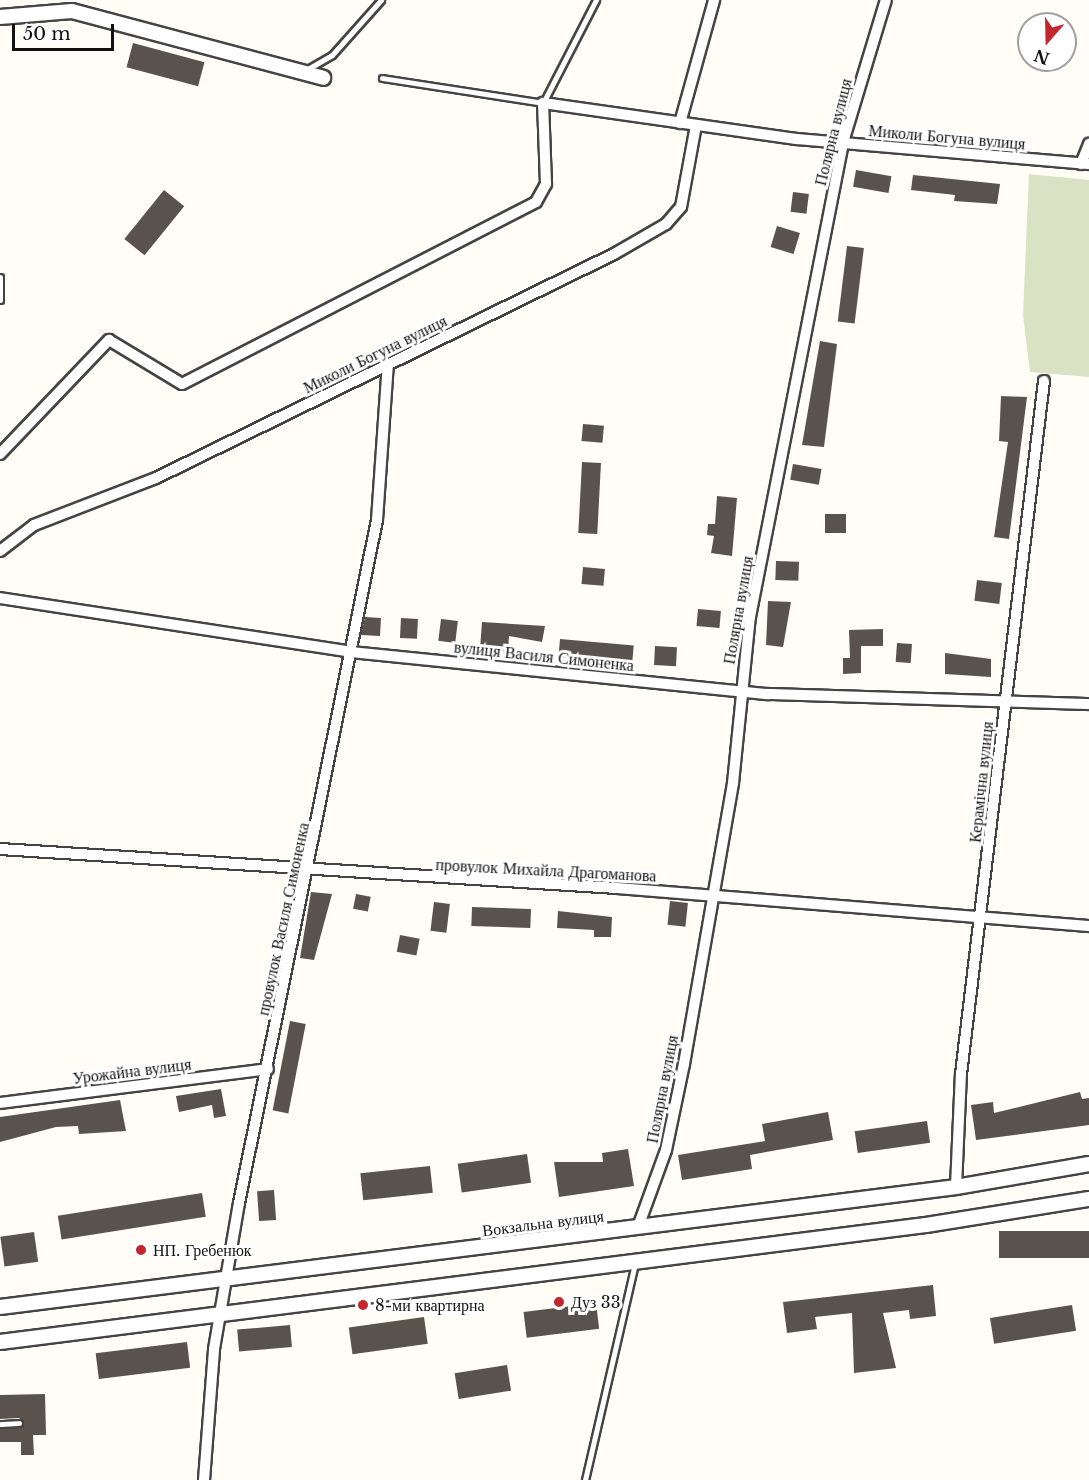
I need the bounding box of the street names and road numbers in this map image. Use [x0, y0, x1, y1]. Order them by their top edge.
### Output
street label: Полярна вулиця [810, 76, 856, 188]
street label: Миколи Богуна вулиця [868, 121, 1026, 153]
street label: Миколи Богуна вулиця [300, 311, 450, 397]
street label: Полярна вулиця [719, 554, 757, 666]
street label: вулиця Василя Симоненка [453, 637, 635, 675]
street label: Керамічна вулиця [965, 720, 997, 844]
street label: провулок Василя Симоненка [253, 821, 313, 1017]
street label: провулок Михайла Драгоманова [435, 855, 657, 885]
street label: Полярна вулиця [642, 1033, 682, 1145]
street label: Урожайна вулиця [72, 1054, 192, 1088]
street label: Вокзальна вулиця [481, 1206, 605, 1240]

